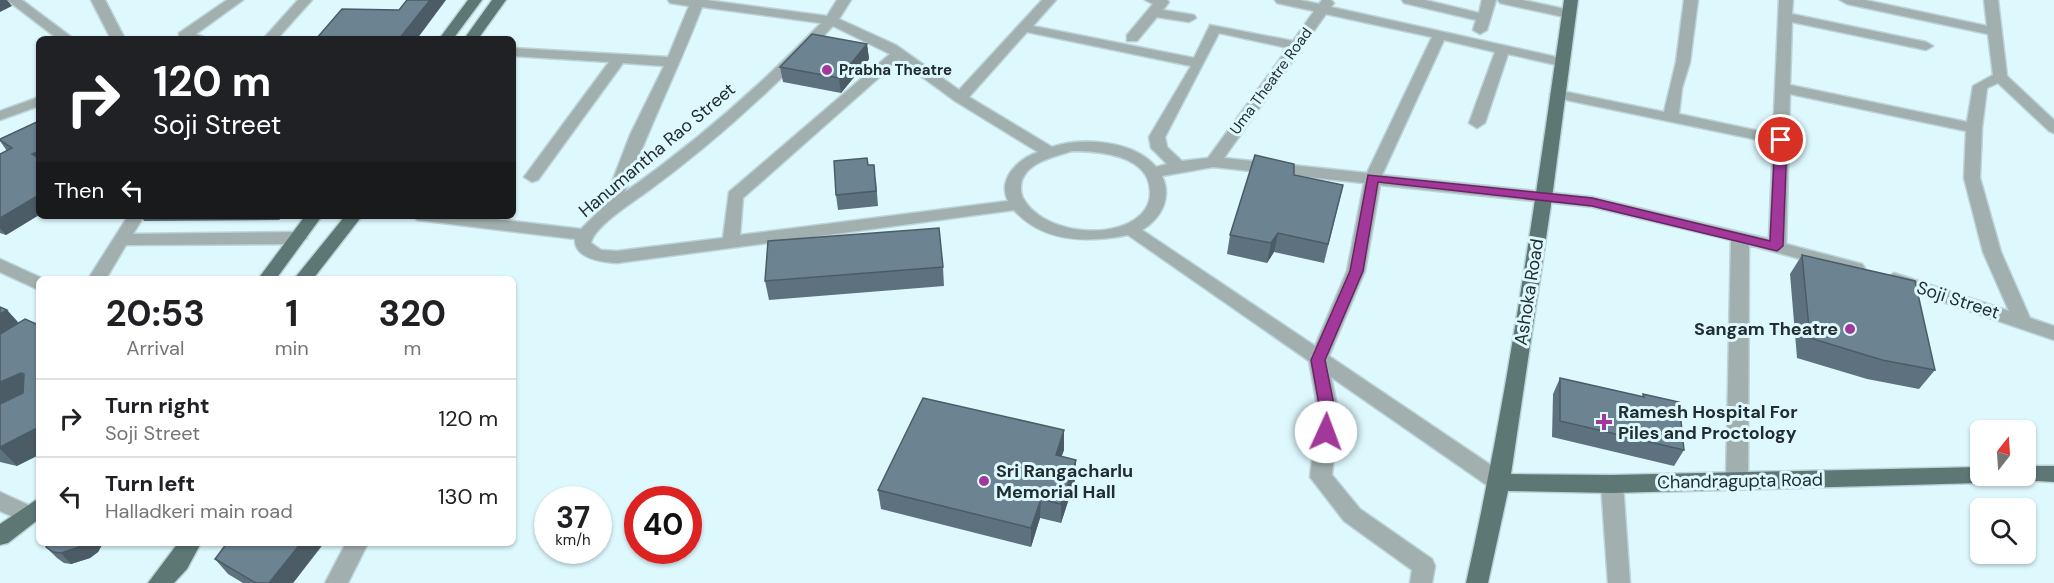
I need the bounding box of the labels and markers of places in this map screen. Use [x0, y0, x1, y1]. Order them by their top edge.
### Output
place label: Prabha Theatre [839, 60, 952, 80]
marker: Prabha Theatre [820, 63, 834, 77]
pin [1755, 114, 1806, 165]
place label: Sangam Theatre [1694, 317, 1838, 341]
marker: Sangam Theatre [1843, 322, 1857, 336]
place label: Ramesh Hospital For Piles and Proctology [1618, 400, 1798, 445]
marker: Ramesh Hospital For Piles and Proctology [1595, 413, 1613, 431]
place label: Sri Rangacharlu Memorial Hall [996, 459, 1133, 504]
marker: Sri Rangacharlu Memorial Hall [977, 474, 991, 488]

